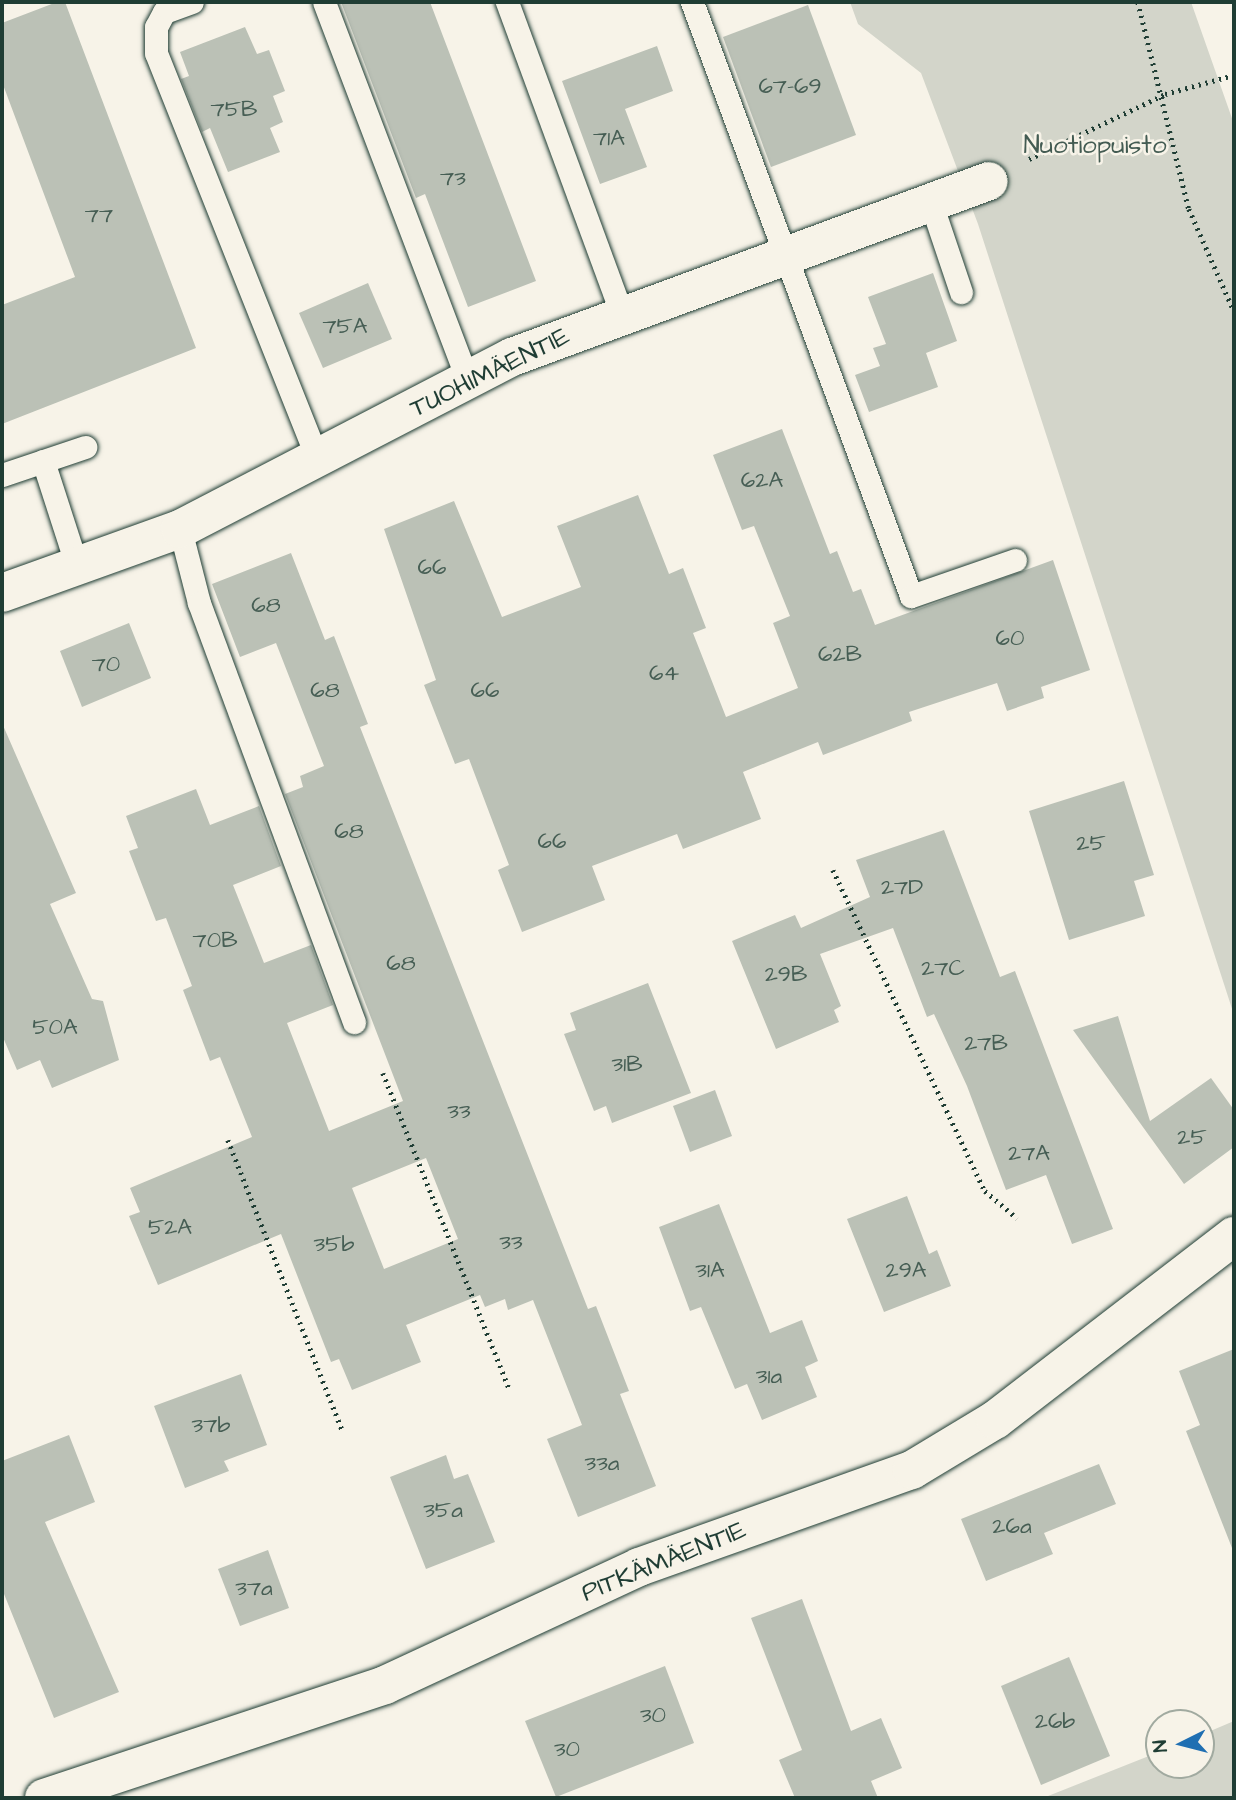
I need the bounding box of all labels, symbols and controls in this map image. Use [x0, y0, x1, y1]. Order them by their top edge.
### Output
house number: 67-69 [758, 72, 822, 100]
house number: 75B [211, 95, 257, 123]
house number: 71A [593, 124, 625, 152]
park label: Nuotiopuisto [1023, 130, 1166, 162]
house number: 73 [440, 164, 466, 192]
house number: 77 [85, 201, 113, 229]
house number: 75A [322, 312, 368, 340]
street label: TUOHIMÄENTIE [405, 321, 575, 425]
house number: 62A [741, 466, 783, 494]
house number: 66 [418, 553, 446, 581]
house number: 68 [251, 591, 281, 619]
house number: 60 [996, 624, 1024, 652]
house number: 62B [818, 640, 862, 668]
house number: 70 [92, 650, 120, 678]
house number: 64 [649, 659, 679, 687]
house number: 68 [310, 676, 340, 704]
house number: 66 [471, 676, 499, 704]
house number: 68 [334, 817, 364, 845]
house number: 66 [538, 827, 566, 855]
house number: 25 [1076, 829, 1106, 857]
house number: 27D [881, 873, 923, 901]
house number: 70B [192, 926, 238, 954]
house number: 68 [386, 949, 416, 977]
house number: 27C [921, 954, 965, 982]
house number: 29B [765, 960, 807, 988]
house number: 50A [32, 1013, 78, 1041]
house number: 27B [964, 1029, 1008, 1057]
house number: 31B [612, 1050, 642, 1078]
house number: 33 [447, 1097, 471, 1125]
house number: 25 [1177, 1123, 1207, 1151]
house number: 27A [1008, 1139, 1050, 1167]
house number: 52A [148, 1213, 192, 1241]
house number: 33 [499, 1228, 523, 1256]
house number: 35b [314, 1230, 354, 1258]
house number: 31A [695, 1256, 725, 1284]
house number: 29A [886, 1256, 926, 1284]
house number: 31a [756, 1362, 782, 1390]
house number: 37b [192, 1411, 230, 1439]
house number: 33a [584, 1449, 620, 1477]
house number: 35a [423, 1496, 463, 1524]
house number: 26a [992, 1512, 1032, 1540]
street label: PITKÄMÄENTIE [577, 1515, 751, 1609]
house number: 37a [235, 1574, 273, 1602]
house number: 30 [640, 1701, 666, 1729]
house number: 26b [1035, 1707, 1075, 1735]
north arrow [1145, 1709, 1215, 1779]
house number: 30 [554, 1735, 580, 1763]
text: N [1147, 1739, 1175, 1753]

